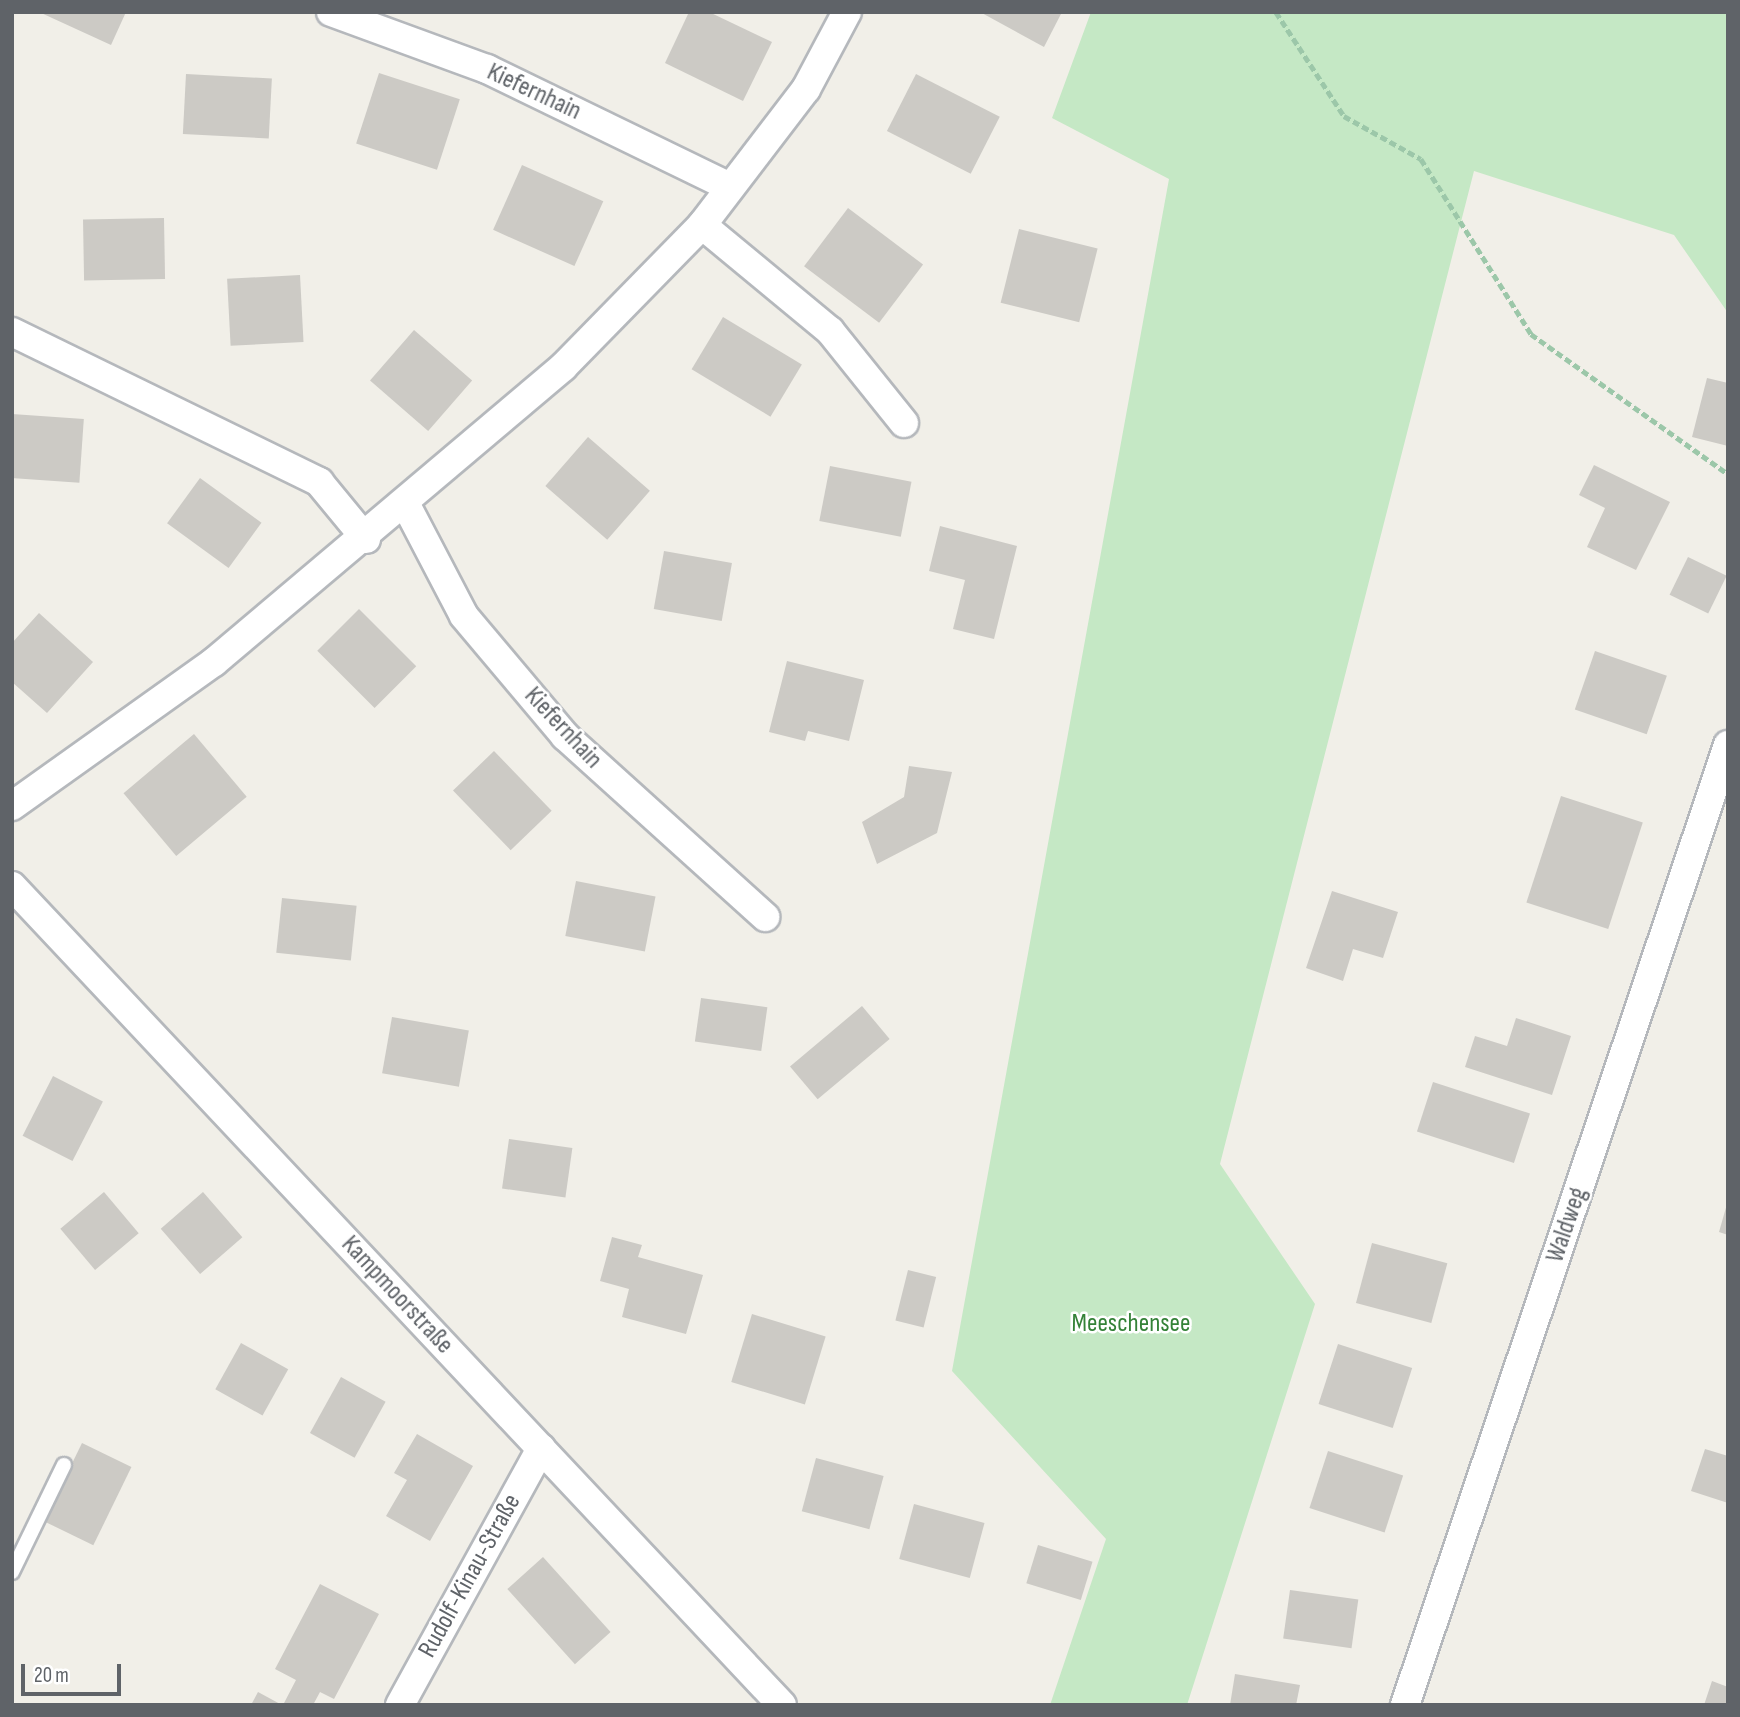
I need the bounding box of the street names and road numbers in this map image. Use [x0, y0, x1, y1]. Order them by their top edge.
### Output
street label: Kiefernhain [482, 57, 586, 127]
street label: Kiefernhain [517, 681, 609, 775]
street label: Waldweg [1540, 1183, 1594, 1267]
street label: Kampmoorstraße [334, 1229, 460, 1361]
street label: Rudolf-Kinau-Straße [412, 1489, 528, 1663]

